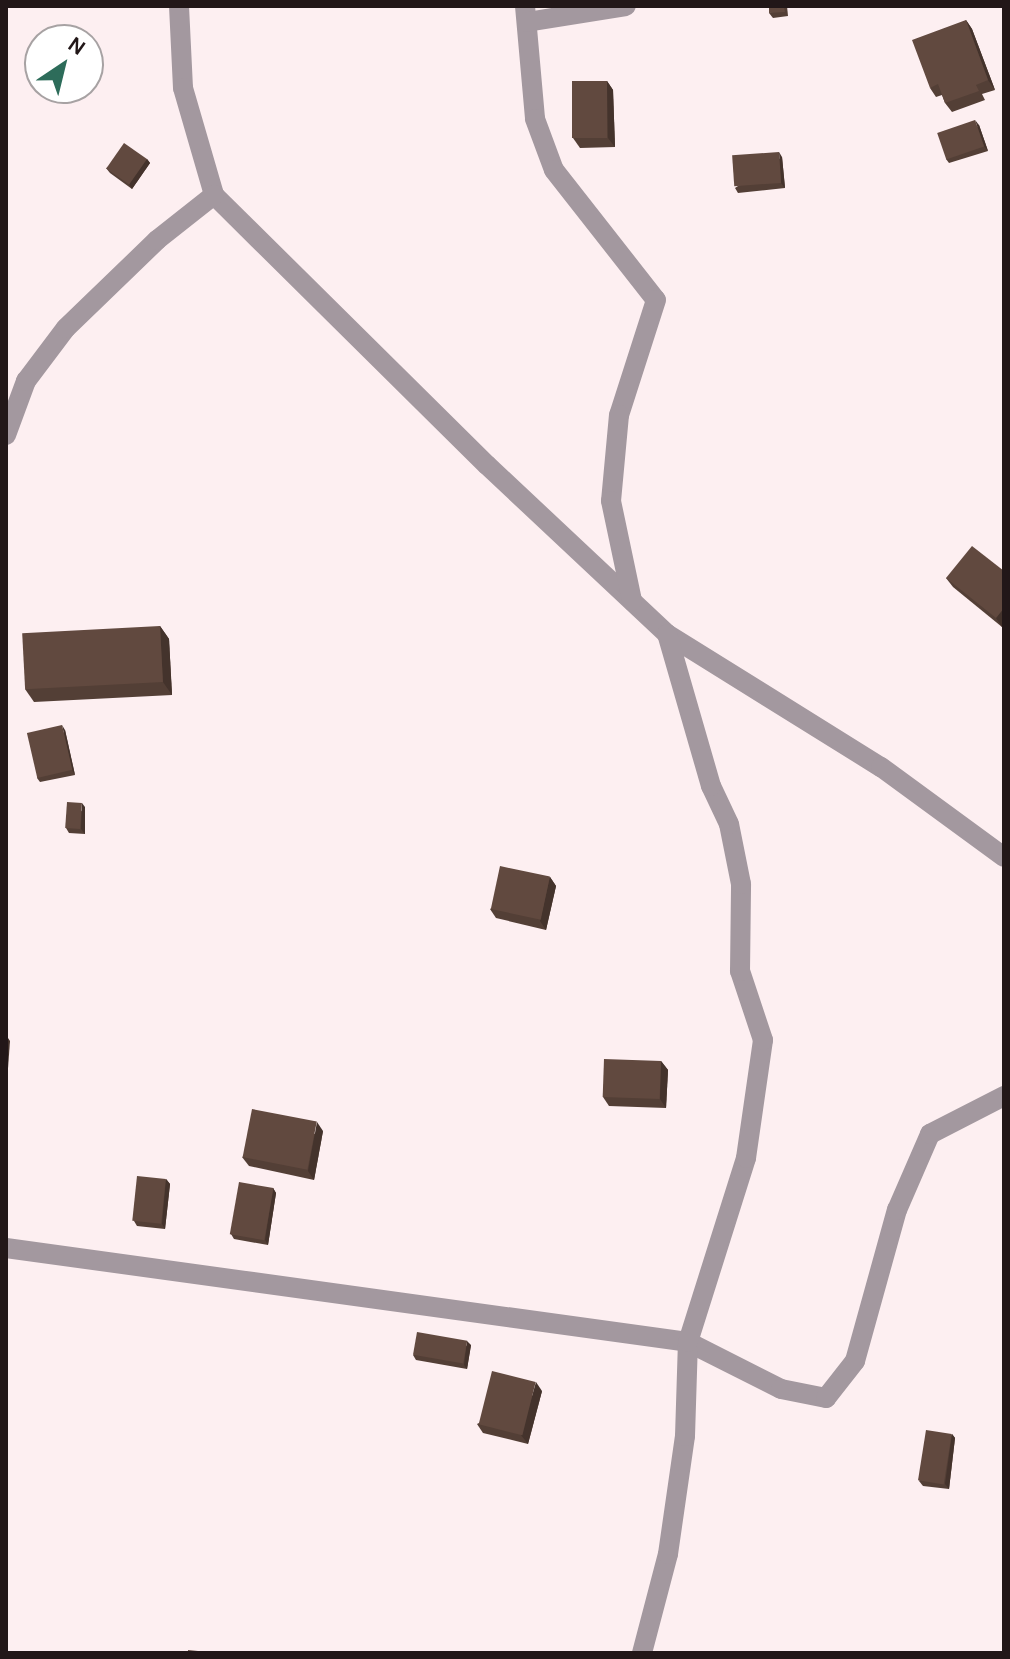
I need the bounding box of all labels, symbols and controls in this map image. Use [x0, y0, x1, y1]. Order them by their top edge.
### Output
north arrow [24, 24, 104, 104]
text: N [63, 31, 91, 61]

